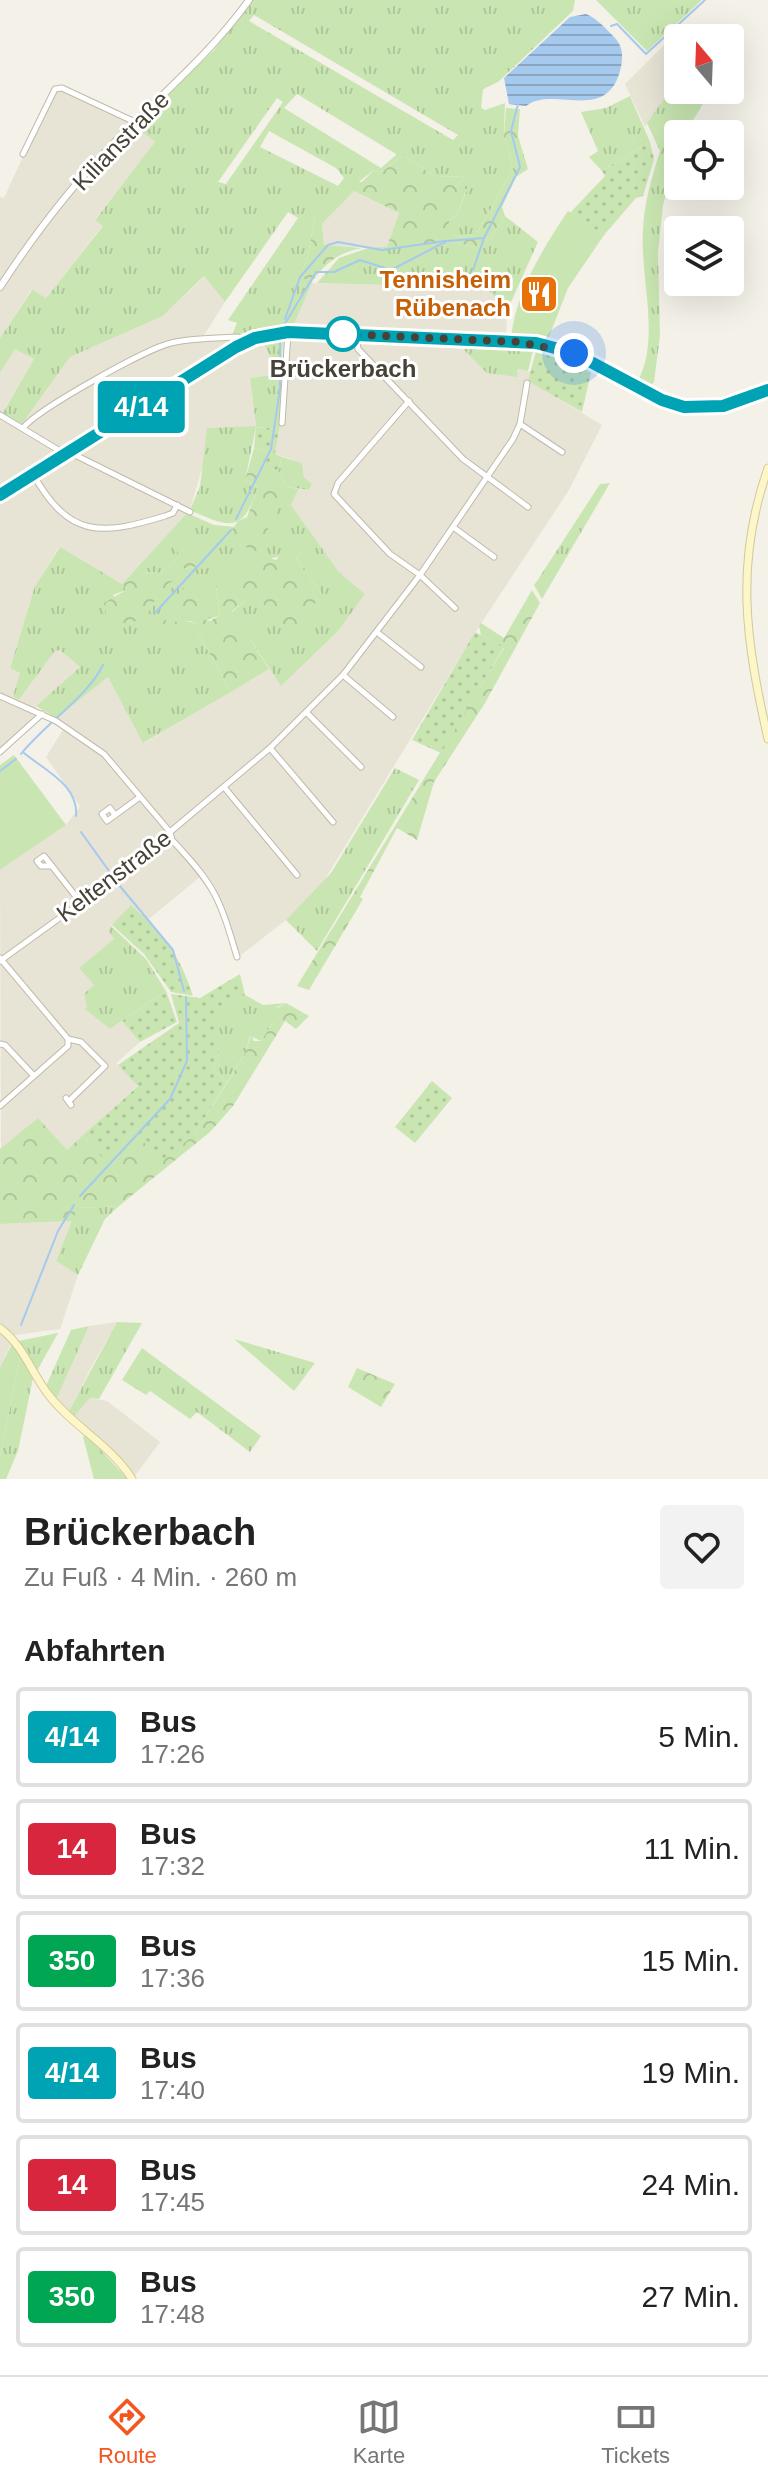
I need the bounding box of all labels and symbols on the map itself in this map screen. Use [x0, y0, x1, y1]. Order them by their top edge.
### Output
north arrow [664, 24, 744, 104]
street label: Kilianstraße [67, 86, 174, 196]
place label: Tennisheim Rübenach [379, 266, 511, 321]
restaurant icon: Tennisheim Rübenach [518, 273, 560, 315]
marker: Brückerbach [326, 317, 360, 351]
your location [554, 333, 594, 373]
place label: Brückerbach [270, 355, 416, 382]
line badge: 4/14 [85, 381, 197, 433]
street label: Keltenstraße [51, 824, 176, 927]

